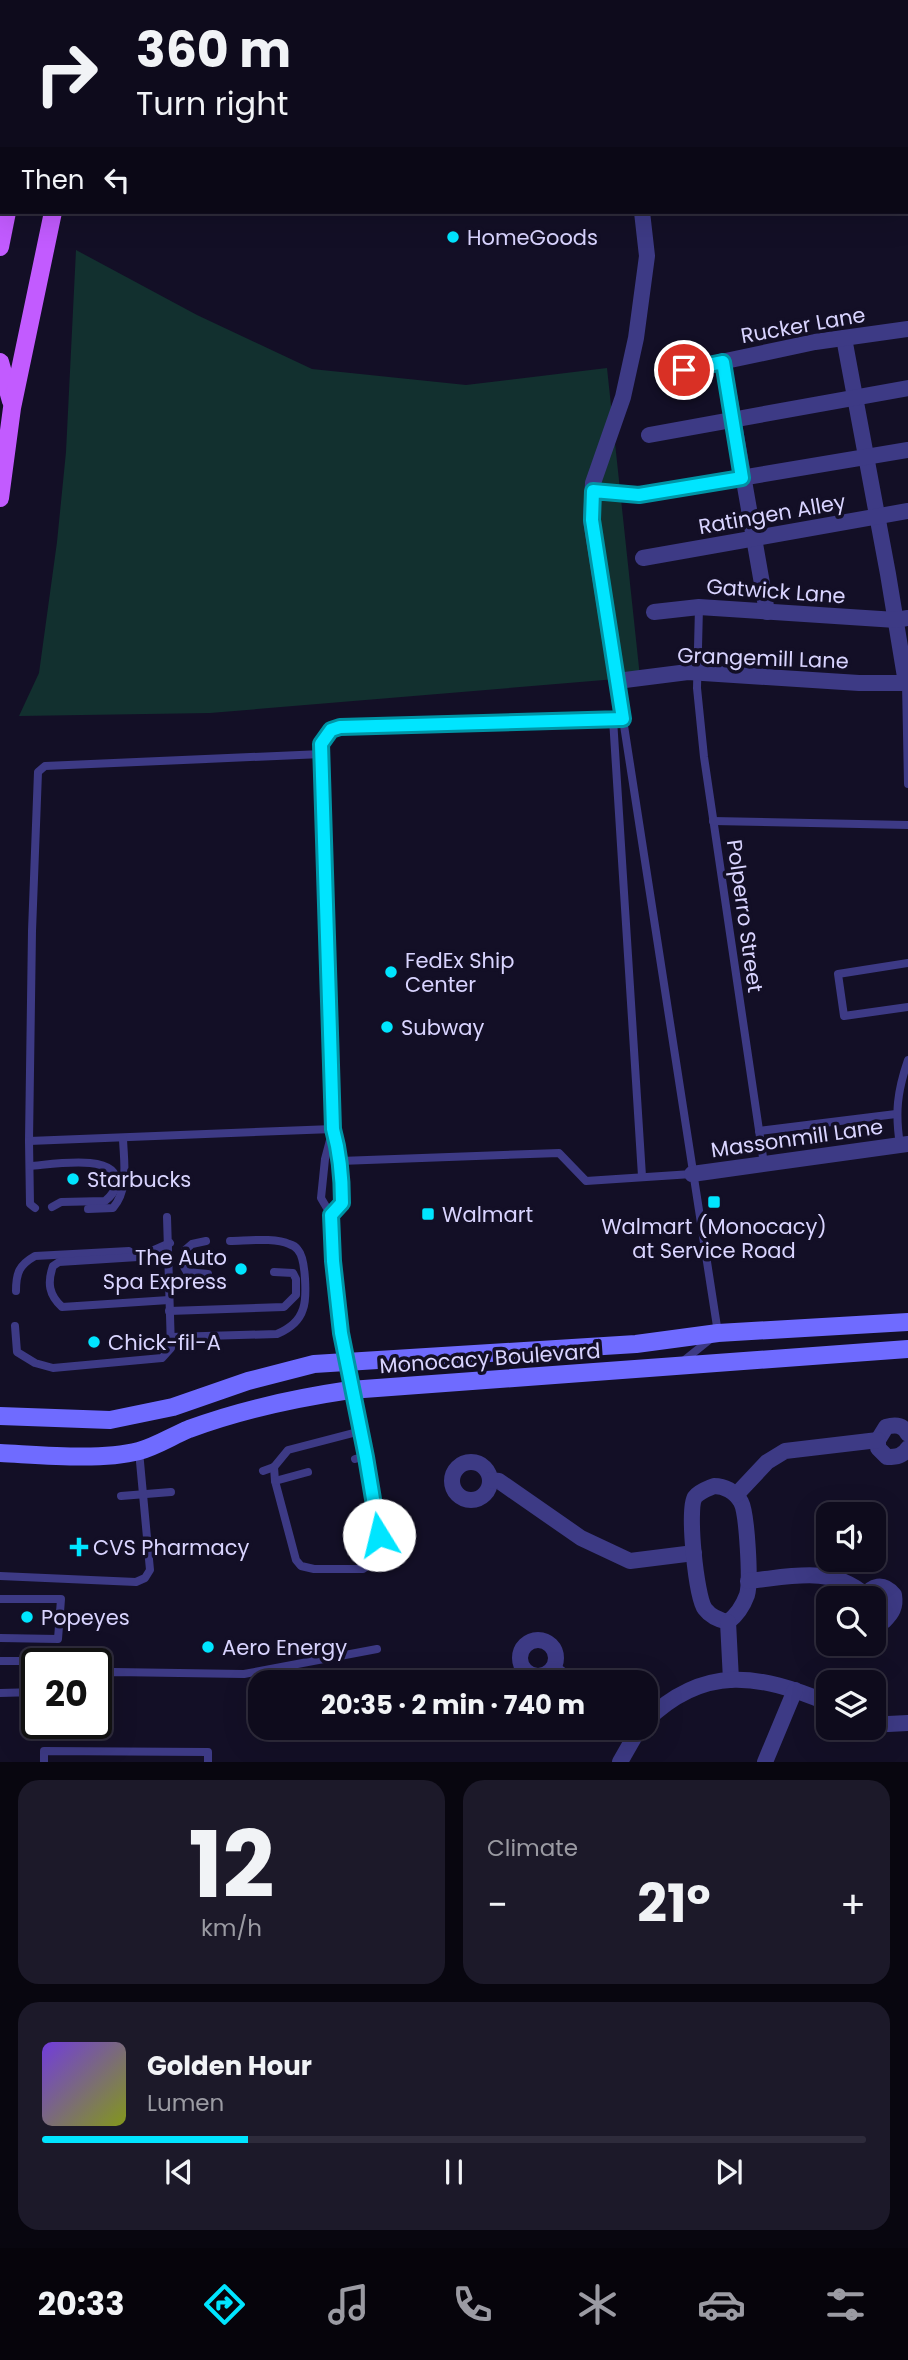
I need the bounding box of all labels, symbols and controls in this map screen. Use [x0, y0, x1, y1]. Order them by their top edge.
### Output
text: 360 m [136, 16, 291, 84]
icon: right [21, 28, 112, 119]
text: Turn right [136, 81, 288, 126]
icon: left [98, 161, 136, 199]
text: Then [21, 162, 84, 198]
place label: HomeGoods [467, 223, 598, 252]
marker: HomeGoods [445, 229, 461, 245]
street label: Rucker Lane [738, 300, 868, 350]
pin [654, 340, 714, 400]
icon: arrive [665, 351, 703, 389]
street label: Ratingen Alley [696, 487, 848, 541]
street label: Gatwick Lane [705, 572, 847, 610]
street label: Grangemill Lane [677, 641, 849, 675]
street label: Polperro Street [720, 838, 770, 994]
place label: FedEx Ship Center [405, 946, 514, 999]
marker: FedEx Ship Center [383, 964, 399, 980]
place label: Subway [401, 1013, 484, 1042]
marker: Subway [379, 1019, 395, 1035]
street label: Massonmill Lane [709, 1112, 885, 1164]
place label: Starbucks [87, 1165, 191, 1194]
marker: Starbucks [65, 1171, 81, 1187]
marker: Walmart (Monocacy) at Service Road [706, 1194, 722, 1210]
place label: Walmart [442, 1200, 533, 1229]
marker: Walmart [420, 1206, 436, 1222]
place label: Walmart (Monocacy) at Service Road [601, 1212, 827, 1265]
place label: The Auto Spa Express [103, 1243, 227, 1296]
marker: The Auto Spa Express [233, 1261, 249, 1277]
place label: Chick-fil-A [108, 1328, 221, 1357]
marker: Chick-fil-A [86, 1334, 102, 1350]
street label: Monocacy Boulevard [379, 1336, 601, 1380]
position arrow [342, 1498, 416, 1572]
map controls [816, 1502, 886, 1740]
button: sound [816, 1502, 886, 1572]
place label: CVS Pharmacy [93, 1533, 250, 1562]
marker: CVS Pharmacy [71, 1539, 87, 1555]
button: search [816, 1586, 886, 1656]
place label: Popeyes [41, 1603, 130, 1632]
marker: Popeyes [19, 1609, 35, 1625]
place label: Aero Energy [222, 1633, 347, 1662]
marker: Aero Energy [200, 1639, 216, 1655]
speed limit sign: 20 [21, 1648, 112, 1739]
button: layers [816, 1670, 886, 1740]
text: 20:35 · 2 min · 740 m [321, 1687, 585, 1723]
text: 12 [188, 1801, 275, 1929]
text: Climate [487, 1832, 578, 1864]
text: 21° [637, 1867, 711, 1940]
text: − [487, 1878, 508, 1931]
text: + [840, 1878, 866, 1931]
text: km/h [201, 1912, 262, 1944]
text: Golden Hour [147, 2048, 312, 2084]
text: Lumen [147, 2087, 224, 2119]
icon: previous [160, 2153, 198, 2191]
icon: pause [435, 2153, 473, 2191]
icon: next [710, 2153, 748, 2191]
icon: directions [200, 2280, 249, 2329]
icon: music [324, 2280, 373, 2329]
icon: phone [448, 2280, 497, 2329]
icon: climate [573, 2280, 622, 2329]
icon: car [697, 2280, 746, 2329]
icon: filters [821, 2280, 870, 2329]
text: 20:33 [38, 2281, 125, 2326]

